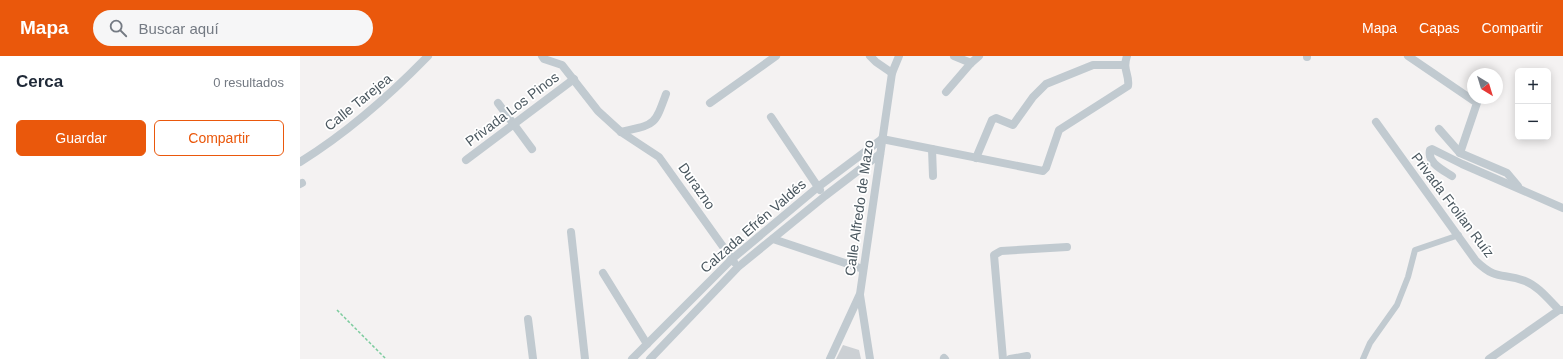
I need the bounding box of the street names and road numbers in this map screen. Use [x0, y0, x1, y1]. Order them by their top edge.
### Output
street label: Privada Los Pinos [462, 69, 562, 149]
street label: Calle Tarejea [321, 70, 395, 134]
street label: Calle Alfredo de Mazo [842, 139, 876, 277]
street label: Privada Froilan Ruíz [1408, 150, 1498, 260]
street label: Durazno [675, 160, 719, 212]
street label: Calzada Efrén Valdés [697, 176, 809, 276]

